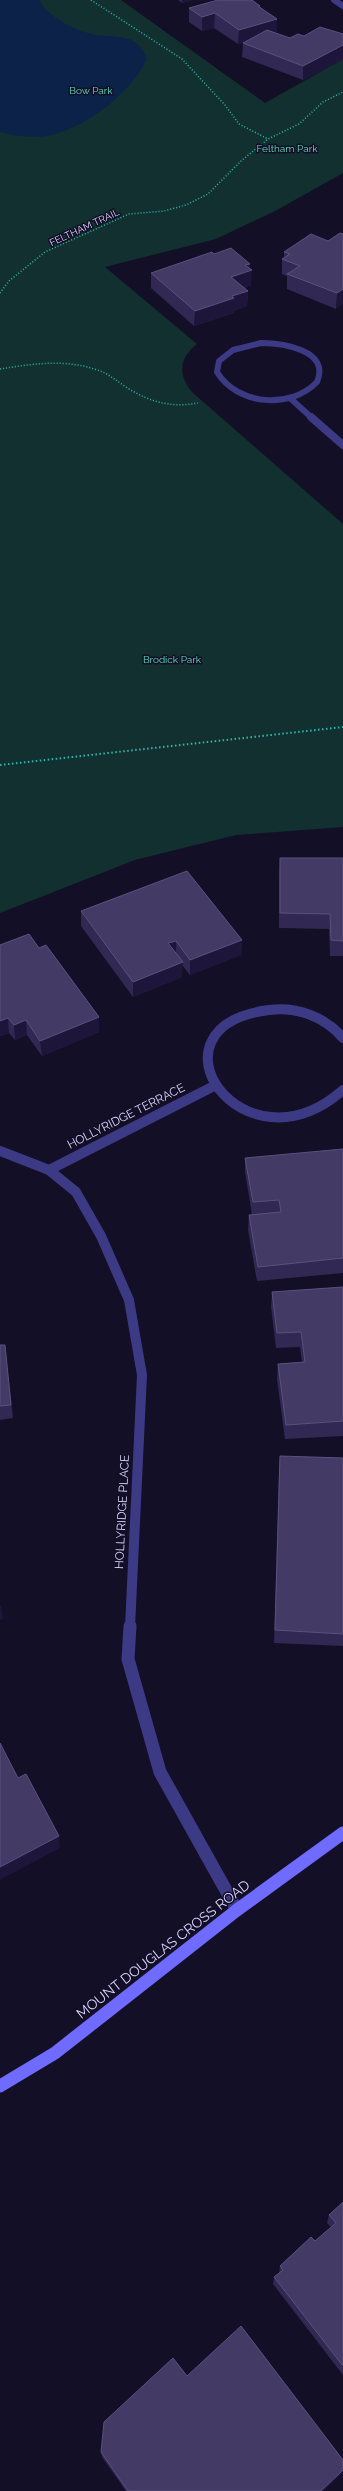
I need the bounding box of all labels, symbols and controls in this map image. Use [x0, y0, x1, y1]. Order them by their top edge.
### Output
park label: Bow Park [69, 85, 113, 96]
park label: Feltham Park [257, 143, 318, 154]
street label: FELTHAM TRAIL [48, 206, 121, 248]
park label: Brodick Park [143, 654, 202, 665]
street label: HOLLYRIDGE TERRACE [65, 1080, 187, 1152]
street label: HOLLYRIDGE PLACE [112, 1454, 132, 1570]
street label: MOUNT DOUGLAS CROSS ROAD [73, 1876, 253, 2022]

